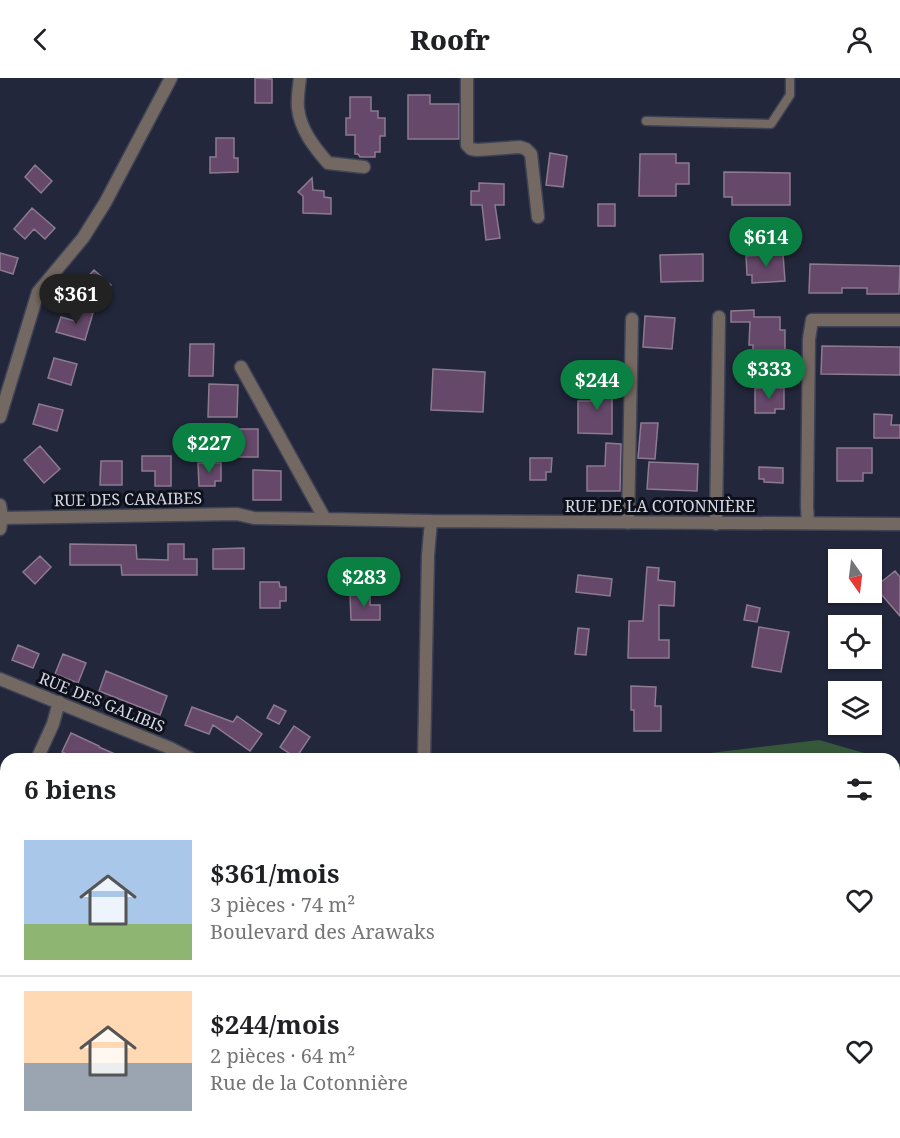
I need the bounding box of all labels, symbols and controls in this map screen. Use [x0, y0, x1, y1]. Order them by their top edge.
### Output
text: Roofr [410, 21, 490, 58]
icon: back [24, 23, 57, 56]
icon: person [843, 23, 876, 56]
pin: $614 [730, 217, 802, 268]
text: $614 [743, 223, 789, 250]
pin: $361 [40, 274, 112, 325]
text: $361 [53, 280, 99, 307]
pin: $333 [733, 349, 805, 400]
text: $333 [746, 355, 792, 382]
pin: $244 [561, 360, 633, 411]
text: $244 [574, 366, 620, 393]
pin: $227 [173, 423, 245, 474]
text: $227 [186, 429, 232, 456]
street label: RUE DES CARAIBES [54, 487, 202, 511]
street label: RUE DE LA COTONNIÈRE [565, 495, 755, 517]
north arrow [828, 549, 882, 603]
map controls [828, 549, 882, 735]
pin: $283 [328, 557, 400, 608]
text: $283 [341, 563, 387, 590]
button: locate [828, 615, 882, 669]
street label: RUE DES GALIBIS [36, 667, 168, 737]
button: layers [828, 681, 882, 735]
text: 6 biens [24, 771, 116, 807]
icon: filters [843, 773, 876, 806]
text: $361/mois [210, 855, 340, 891]
icon: home [72, 864, 144, 936]
icon: heart [843, 884, 876, 917]
text: 3 pièces · 74 m² [210, 891, 355, 918]
text: Boulevard des Arawaks [210, 918, 435, 945]
text: $244/mois [210, 1006, 340, 1042]
icon: home [72, 1015, 144, 1087]
icon: heart [843, 1035, 876, 1068]
text: 2 pièces · 64 m² [210, 1042, 355, 1069]
text: Rue de la Cotonnière [210, 1069, 408, 1096]

